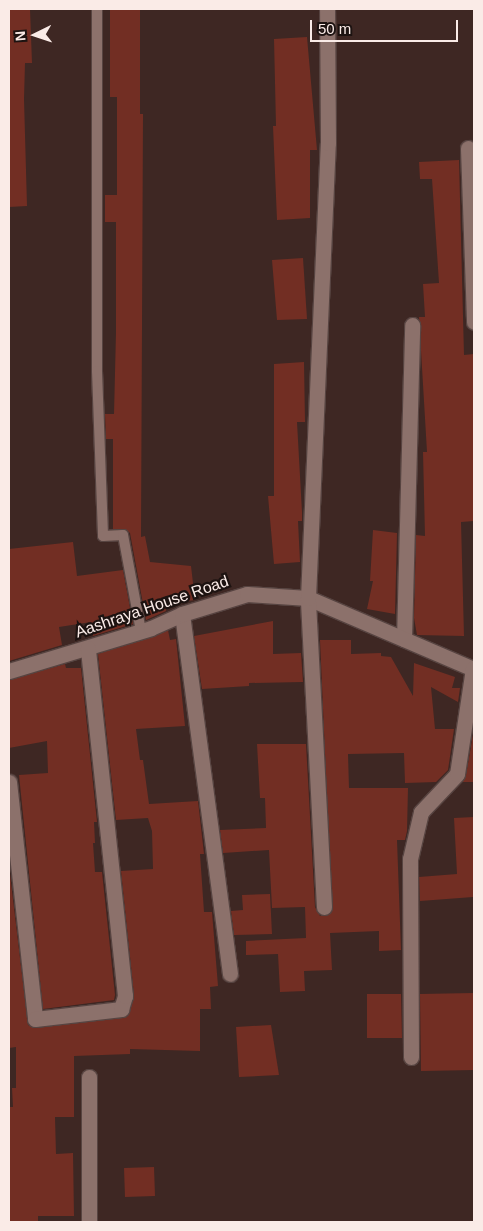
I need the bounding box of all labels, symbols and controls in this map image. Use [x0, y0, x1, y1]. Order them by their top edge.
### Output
north arrow [10, 10, 60, 60]
scale bar [313, 10, 460, 42]
text: 50 m [318, 20, 351, 37]
text: N [12, 30, 28, 42]
street label: Aashraya House Road [73, 572, 231, 642]

